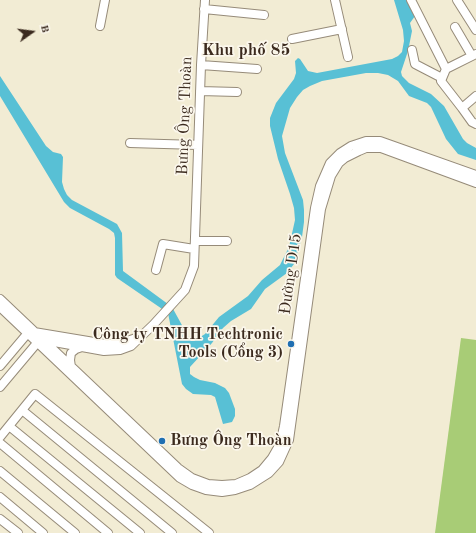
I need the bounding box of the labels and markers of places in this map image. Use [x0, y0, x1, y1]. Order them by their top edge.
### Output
place label: Công ty TNHH Techtronic Tools (Cổng 3) [93, 325, 283, 363]
marker: Công ty TNHH Techtronic Tools (Cổng 3) [286, 339, 296, 349]
place label: Bưng Ông Thoàn [170, 431, 292, 451]
marker: Bưng Ông Thoàn [157, 436, 167, 446]

